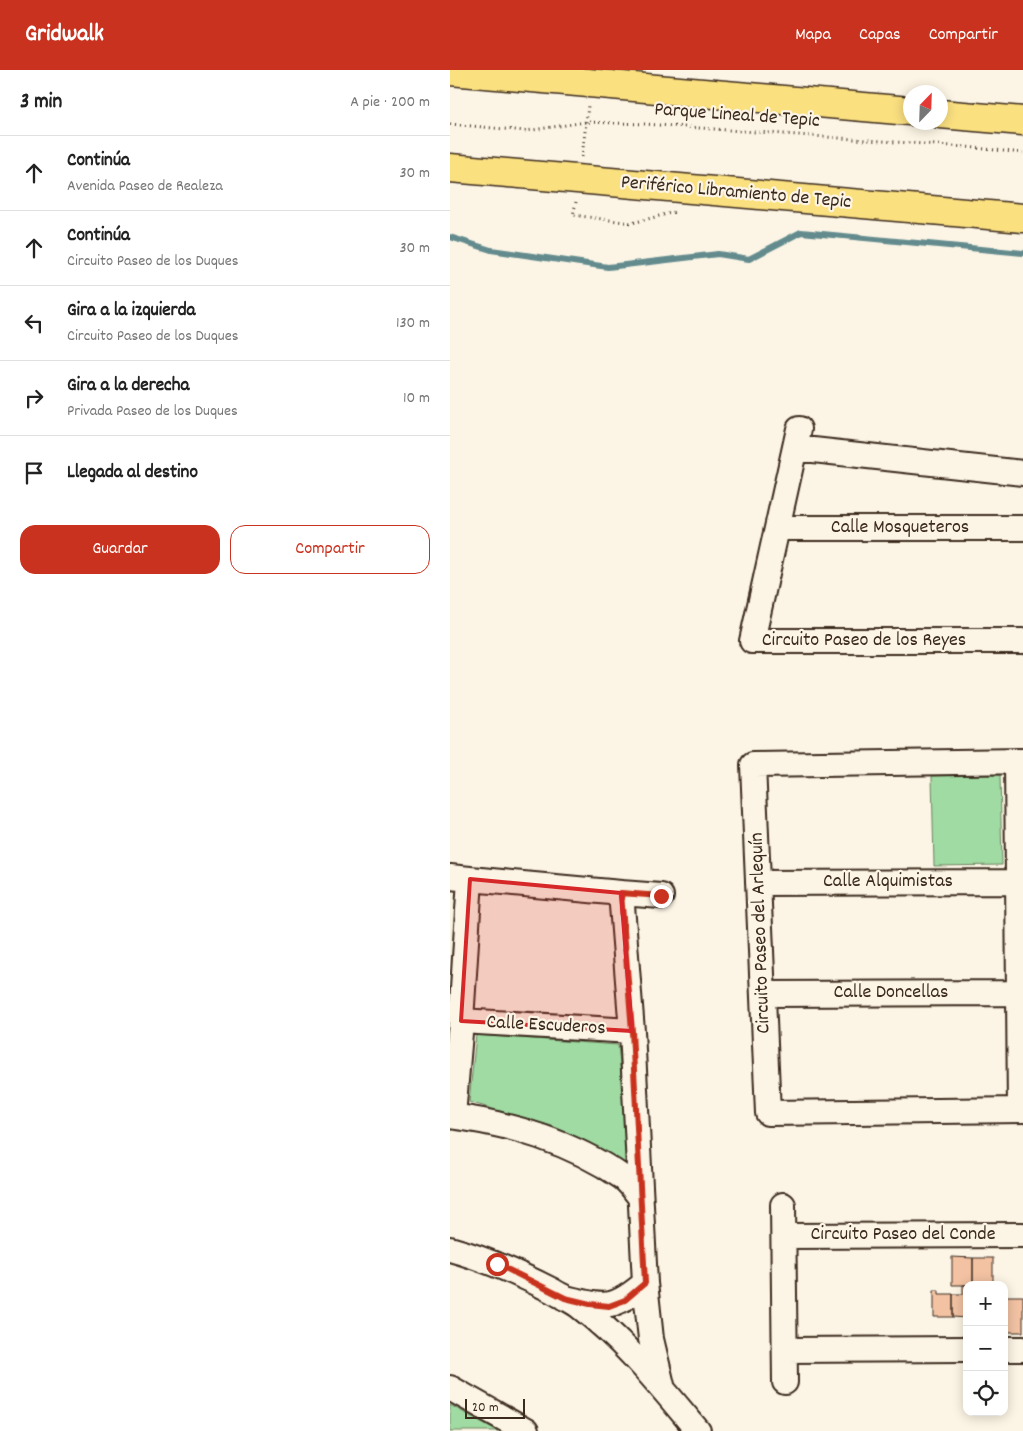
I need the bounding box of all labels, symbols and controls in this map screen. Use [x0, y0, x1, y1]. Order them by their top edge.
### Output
text: Gridwalk [25, 18, 104, 52]
text: Mapa [795, 23, 831, 48]
text: Capas [859, 23, 901, 48]
text: Compartir [929, 23, 998, 48]
north arrow [903, 85, 948, 130]
text: 3 min [20, 88, 62, 118]
text: A pie · 200 m [350, 91, 430, 114]
street label: Parque Lineal de Tepic [653, 96, 821, 136]
text: Continúa [67, 148, 130, 175]
icon: ahead [20, 159, 48, 187]
text: 30 m [400, 162, 430, 185]
street label: Periférico Libramiento de Tepic [620, 169, 852, 217]
text: Avenida Paseo de Realeza [67, 175, 223, 198]
text: Continúa [67, 223, 130, 250]
icon: ahead [20, 234, 48, 262]
text: 30 m [400, 237, 430, 260]
text: Circuito Paseo de los Duques [67, 250, 239, 273]
text: Gira a la izquierda [67, 298, 195, 325]
icon: left [20, 309, 48, 337]
text: 130 m [396, 312, 430, 335]
text: Circuito Paseo de los Duques [67, 325, 239, 348]
text: Gira a la derecha [67, 373, 189, 400]
icon: right [20, 384, 48, 412]
text: 10 m [403, 387, 430, 410]
text: Privada Paseo de los Duques [67, 400, 238, 423]
icon: arrive [20, 459, 48, 487]
text: Llegada al destino [67, 460, 198, 487]
street label: Calle Mosqueteros [831, 514, 969, 542]
button: Guardar [20, 525, 220, 574]
button: Compartir [230, 525, 430, 574]
street label: Circuito Paseo de los Reyes [762, 627, 966, 655]
street label: Circuito Paseo del Arlequín [743, 832, 779, 1034]
street label: Calle Alquimistas [823, 868, 953, 896]
route end [650, 885, 673, 908]
street label: Calle Doncellas [834, 979, 948, 1007]
street label: Calle Escuderos [486, 1009, 606, 1043]
street label: Circuito Paseo del Conde [810, 1221, 996, 1249]
route start [486, 1253, 509, 1276]
map controls [963, 1281, 1008, 1416]
button: + [963, 1281, 1008, 1326]
button: − [963, 1326, 1008, 1371]
button: locate [963, 1371, 1008, 1416]
scale bar [465, 1396, 525, 1419]
text: 20 m [472, 1398, 499, 1418]

